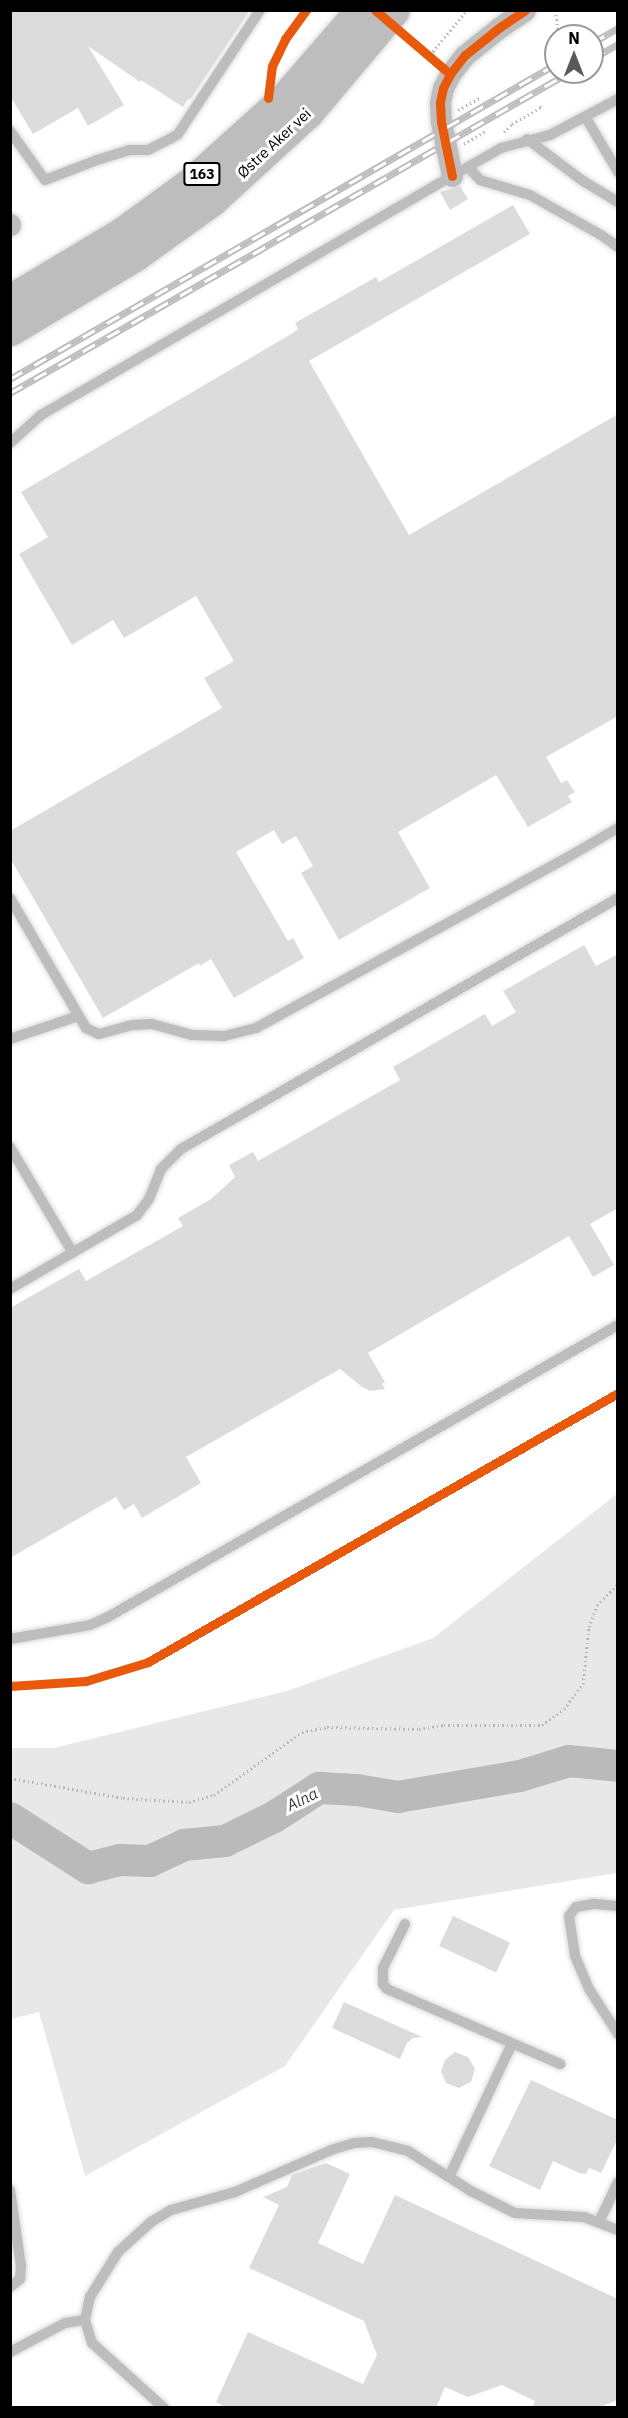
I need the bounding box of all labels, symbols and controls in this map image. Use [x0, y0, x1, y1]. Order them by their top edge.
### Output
north arrow [544, 24, 604, 84]
text: N [568, 28, 580, 48]
street label: Østre Aker vei [233, 104, 315, 182]
road number: 163 [182, 163, 222, 185]
water label: Alna [283, 1783, 321, 1815]

